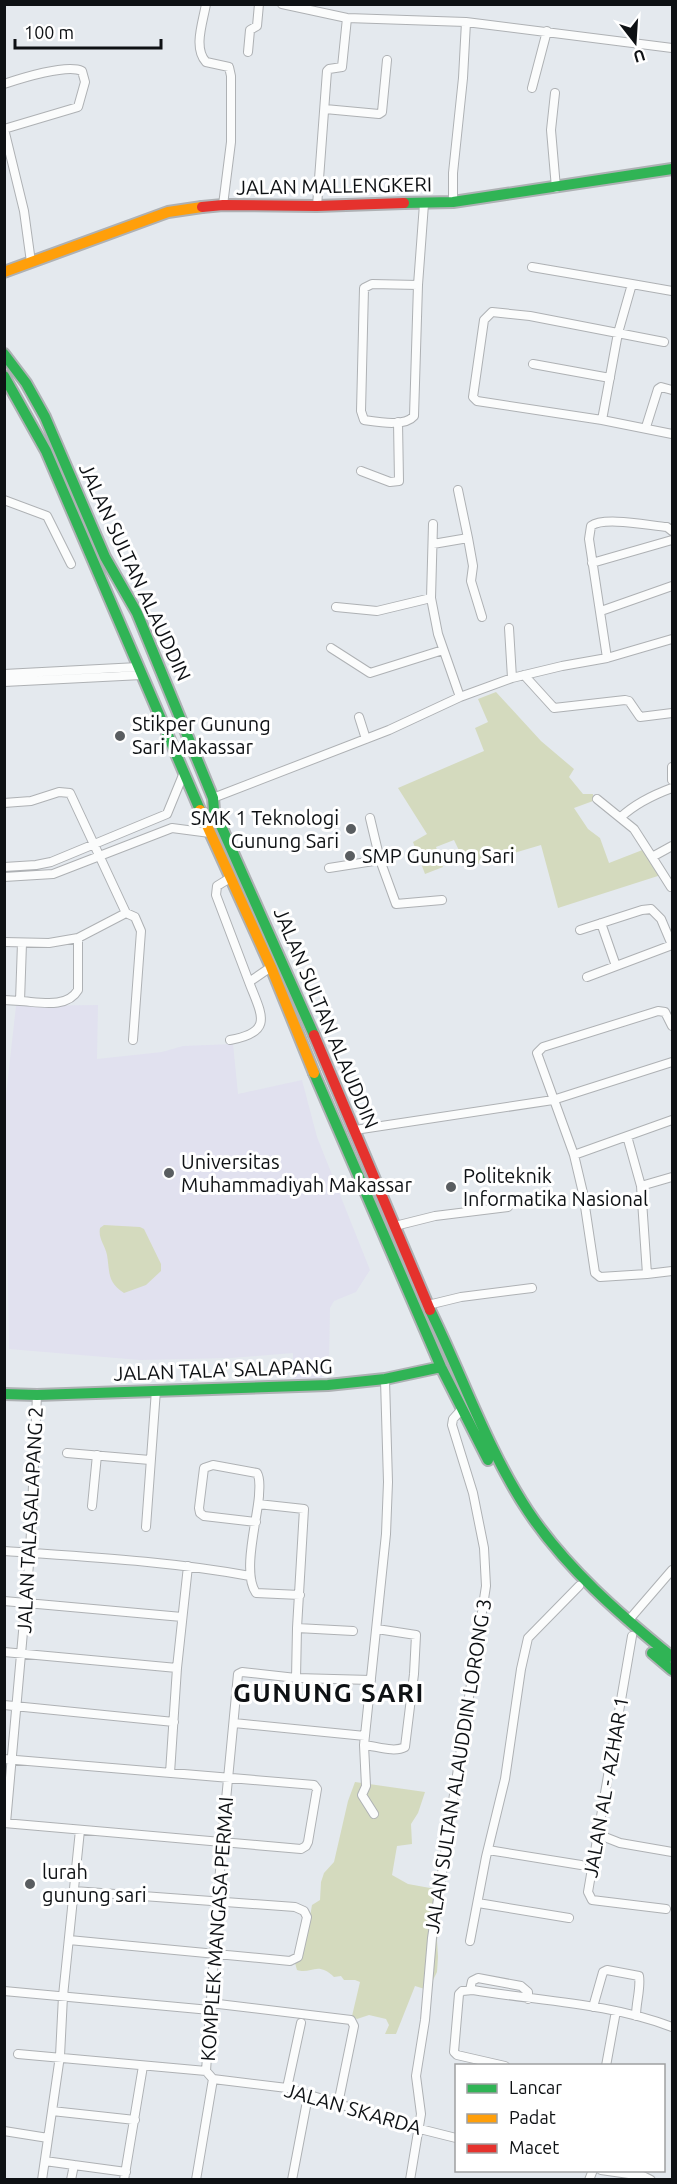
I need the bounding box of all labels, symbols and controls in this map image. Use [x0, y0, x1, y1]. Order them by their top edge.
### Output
scale bar [15, 12, 160, 50]
north arrow [605, 12, 665, 72]
text: 100 m [24, 22, 74, 42]
text: U [631, 46, 647, 67]
street label: JALAN MALLENGKERI [236, 172, 432, 199]
street label: JALAN SULTAN ALAUDDIN [75, 459, 196, 684]
place label: Stikper Gunung Sari Makassar [132, 712, 271, 758]
marker: Stikper Gunung Sari Makassar [113, 729, 127, 743]
place label: SMK 1 Teknologi Gunung Sari [191, 806, 339, 852]
marker: SMK 1 Teknologi Gunung Sari [344, 822, 358, 836]
place label: SMP Gunung Sari [362, 844, 515, 867]
marker: SMP Gunung Sari [343, 849, 357, 863]
street label: JALAN SULTAN ALAUDDIN [269, 904, 383, 1132]
place label: Universitas Muhammadiyah Makassar [181, 1150, 412, 1196]
place label: Politeknik Informatika Nasional [463, 1164, 648, 1210]
marker: Universitas Muhammadiyah Makassar [162, 1166, 176, 1180]
marker: Politeknik Informatika Nasional [444, 1180, 458, 1194]
street label: JALAN TALA' SALAPANG [113, 1354, 333, 1385]
street label: JALAN TALASALAPANG 2 [12, 1406, 47, 1634]
street label: JALAN SULTAN ALAUDDIN LORONG 3 [420, 1597, 495, 1935]
district label: GUNUNG SARI [233, 1678, 425, 1707]
street label: JALAN AL - AZHAR 1 [578, 1695, 633, 1879]
street label: KOMPLEK MANGASA PERMAI [196, 1796, 237, 2062]
place label: lurah gunung sari [42, 1860, 147, 1906]
marker: lurah gunung sari [23, 1877, 37, 1891]
legend [455, 2064, 665, 2172]
text: Lancar [509, 2077, 562, 2097]
street label: JALAN SKARDA [282, 2078, 424, 2139]
text: Padat [509, 2107, 556, 2127]
text: Macet [509, 2137, 559, 2157]

